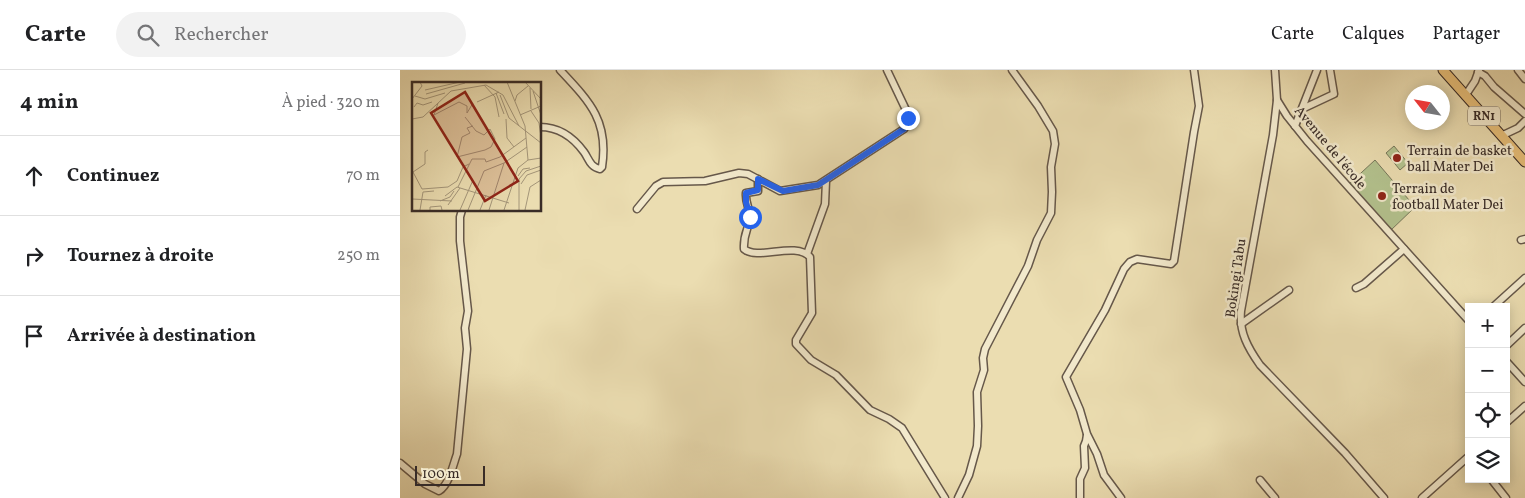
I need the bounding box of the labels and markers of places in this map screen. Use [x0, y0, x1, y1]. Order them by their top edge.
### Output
place label: Terrain de basket ball Mater Dei [1407, 142, 1512, 177]
marker: Terrain de basket ball Mater Dei [1391, 152, 1403, 164]
place label: Terrain de football Mater Dei [1392, 180, 1503, 215]
marker: Terrain de football Mater Dei [1376, 190, 1388, 202]

